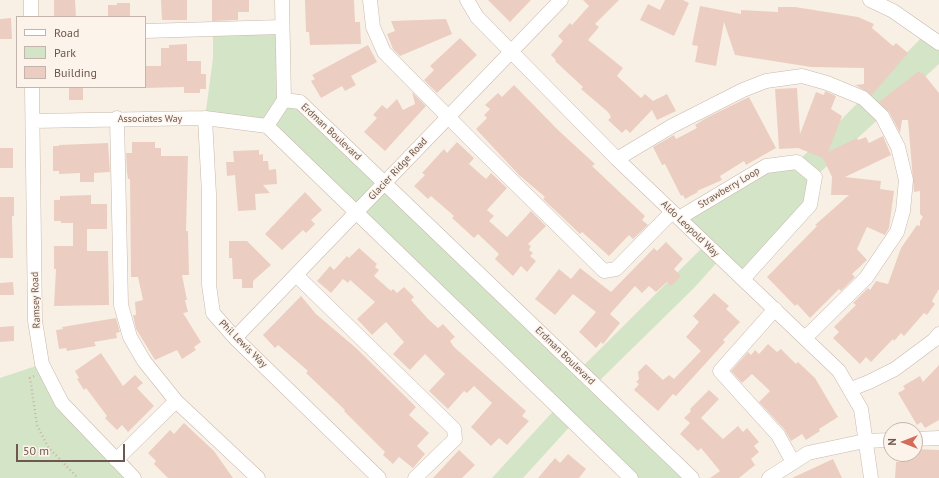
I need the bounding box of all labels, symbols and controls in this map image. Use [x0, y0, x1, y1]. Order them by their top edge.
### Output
legend [16, 16, 146, 88]
text: Road [54, 25, 79, 40]
text: Park [54, 45, 76, 60]
text: Building [54, 65, 97, 80]
street label: Erdman Boulevard [298, 101, 364, 163]
street label: Associates Way [118, 113, 182, 125]
street label: Glacier Ridge Road [366, 135, 430, 203]
street label: Strawberry Loop [696, 165, 762, 211]
street label: Aldo Leopold Way [658, 198, 722, 260]
street label: Ramsey Road [29, 272, 43, 328]
street label: Phil Lewis Way [216, 317, 270, 371]
street label: Erdman Boulevard [533, 324, 597, 388]
north arrow [883, 422, 923, 462]
scale bar [18, 436, 127, 462]
text: N [885, 438, 899, 446]
text: 50 m [23, 443, 49, 458]

